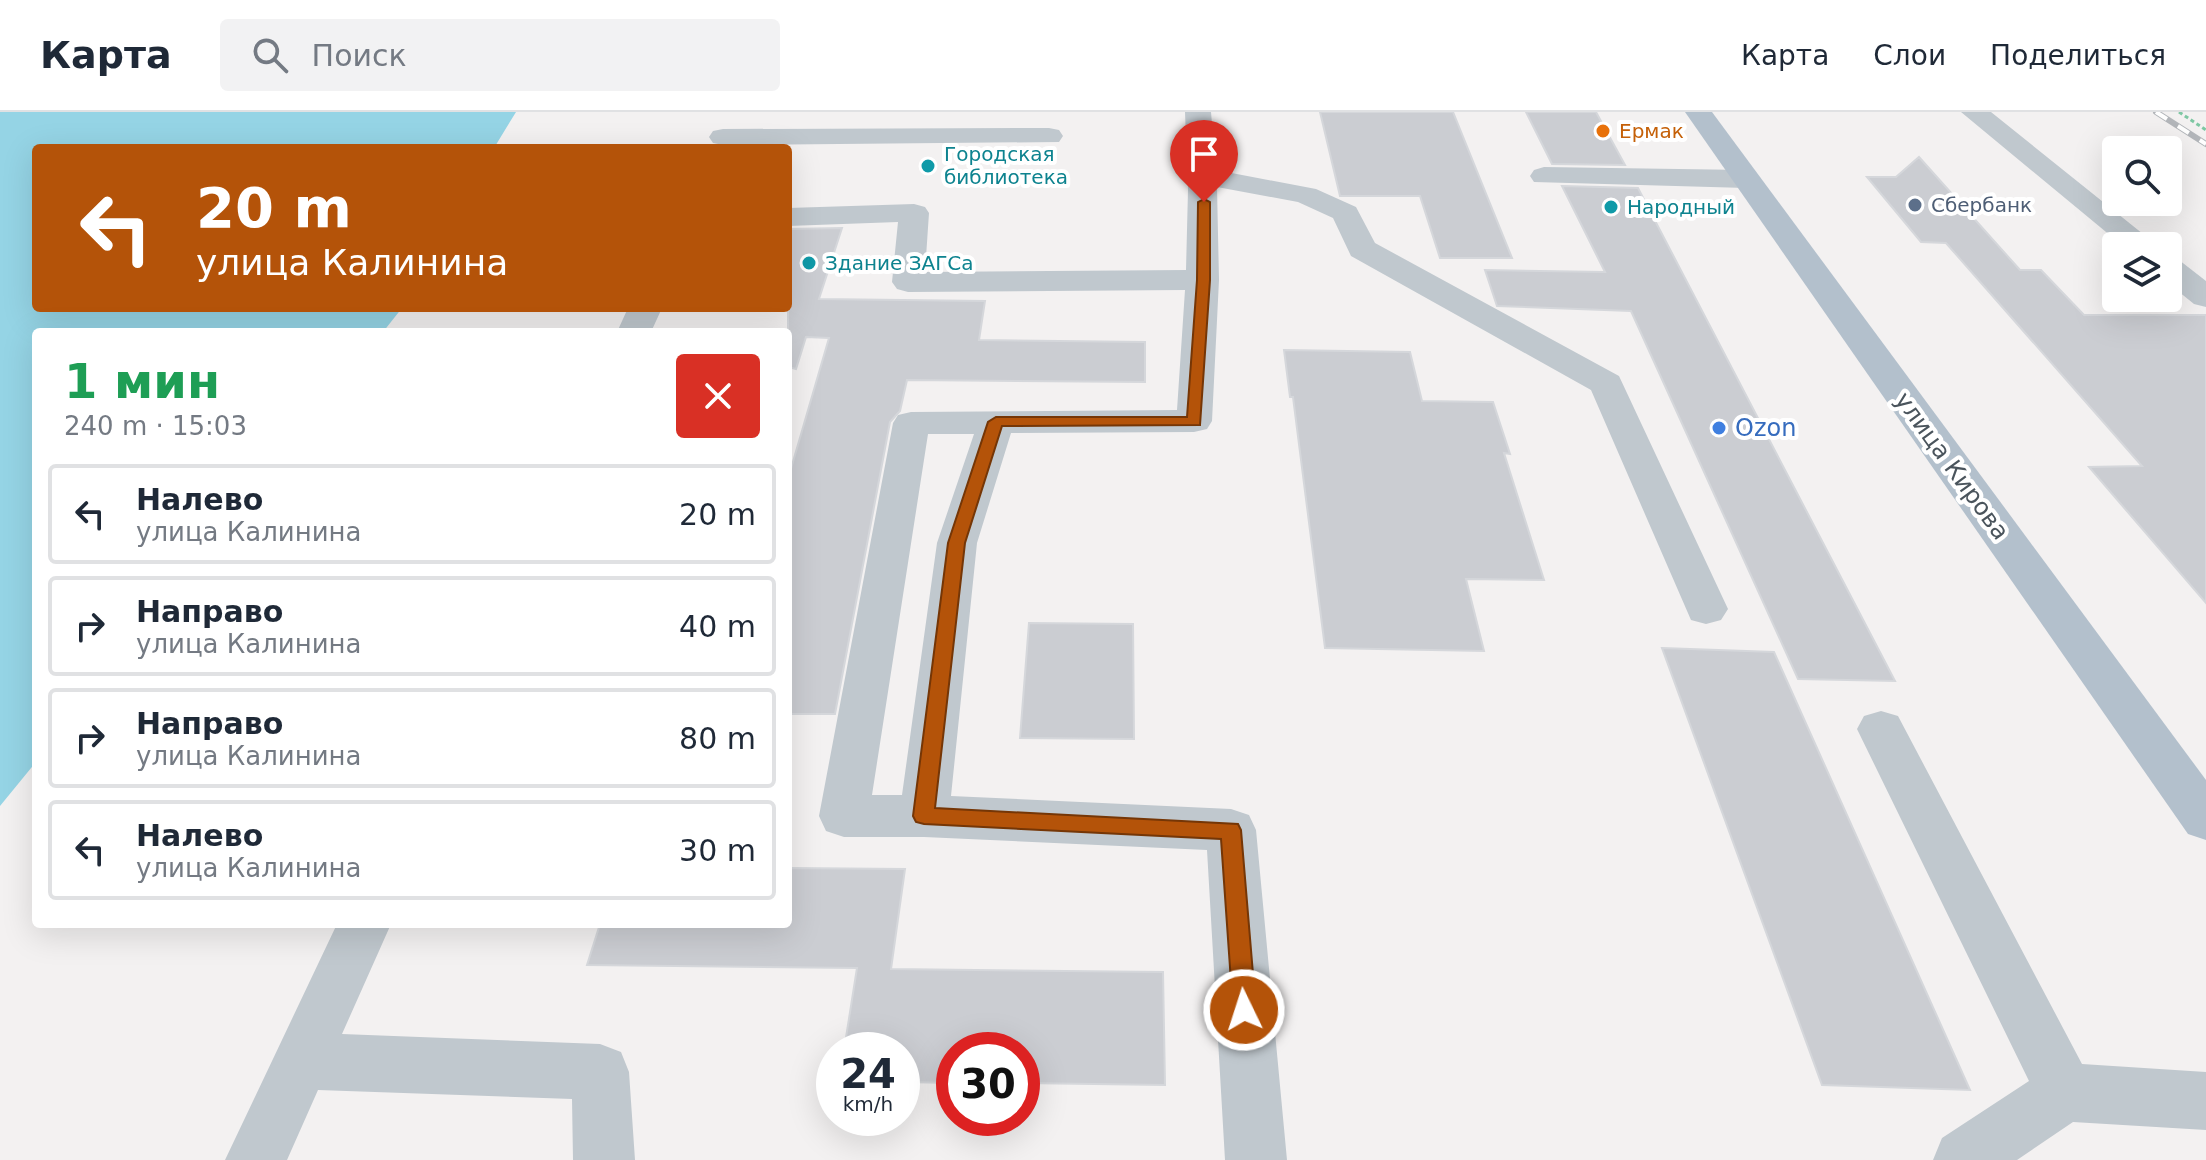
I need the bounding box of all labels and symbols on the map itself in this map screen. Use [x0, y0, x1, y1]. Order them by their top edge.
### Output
place label: Ермак [1619, 119, 1684, 143]
pin [1170, 120, 1238, 202]
marker: Ермак [1594, 122, 1612, 140]
place label: Городская библиотека [944, 142, 1068, 189]
marker: Городская библиотека [919, 157, 937, 175]
place label: Сбербанк [1931, 193, 2032, 217]
place label: Народный [1627, 195, 1735, 219]
marker: Сбербанк [1906, 196, 1924, 214]
marker: Народный [1602, 198, 1620, 216]
place label: Здание ЗАГСа [825, 251, 974, 275]
marker: Здание ЗАГСа [800, 254, 818, 272]
street label: улица Кирова [1889, 387, 2015, 545]
place label: Ozon [1735, 414, 1796, 442]
marker: Ozon [1710, 419, 1728, 437]
position arrow [1202, 968, 1286, 1052]
speed limit sign: 30 [936, 1032, 1040, 1136]

